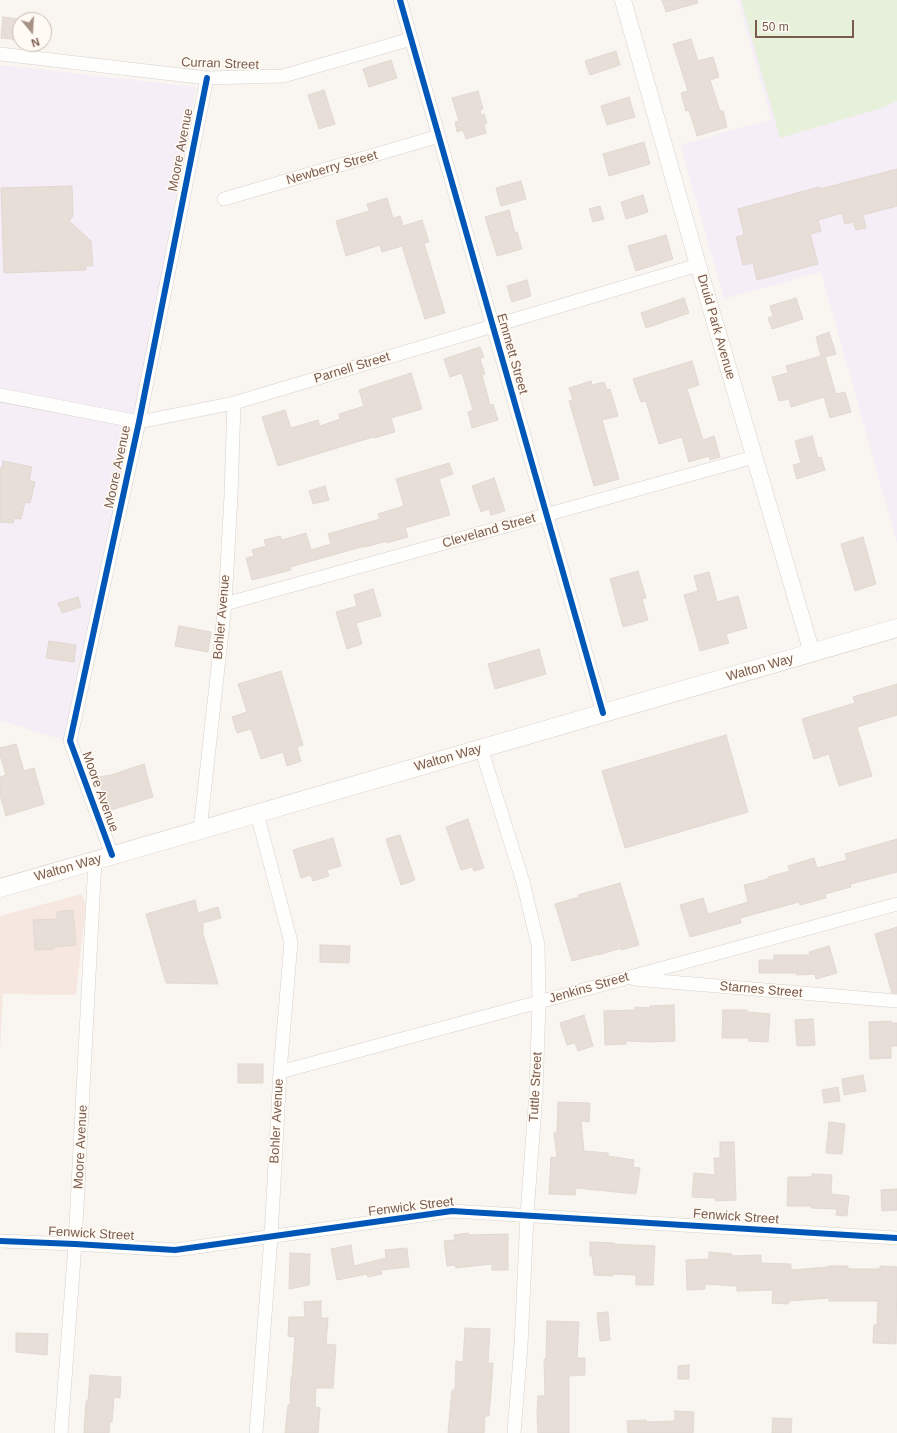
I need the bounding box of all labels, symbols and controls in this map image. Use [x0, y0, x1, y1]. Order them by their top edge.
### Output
north arrow [12, 12, 52, 52]
scale bar [757, 12, 856, 38]
text: 50 m [762, 20, 789, 34]
text: N [30, 36, 41, 49]
street label: Curran Street [181, 55, 259, 73]
street label: Moore Avenue [165, 107, 197, 193]
street label: Newberry Street [285, 148, 379, 188]
street label: Druid Park Avenue [693, 273, 739, 381]
street label: Emmett Street [493, 312, 531, 396]
street label: Parnell Street [312, 349, 392, 387]
street label: Moore Avenue [102, 424, 134, 510]
street label: Cleveland Street [441, 510, 537, 552]
street label: Bohler Avenue [211, 574, 233, 660]
street label: Walton Way [725, 651, 795, 685]
street label: Walton Way [413, 741, 483, 775]
street label: Moore Avenue [78, 750, 122, 834]
street label: Walton Way [33, 851, 103, 885]
street label: Jenkins Street [547, 969, 631, 1007]
street label: Starnes Street [719, 979, 803, 1001]
street label: Tuttle Street [526, 1051, 546, 1123]
street label: Bohler Avenue [267, 1078, 287, 1164]
street label: Moore Avenue [71, 1104, 91, 1190]
street label: Fenwick Street [367, 1194, 455, 1220]
street label: Fenwick Street [693, 1206, 779, 1228]
street label: Fenwick Street [48, 1224, 134, 1244]

